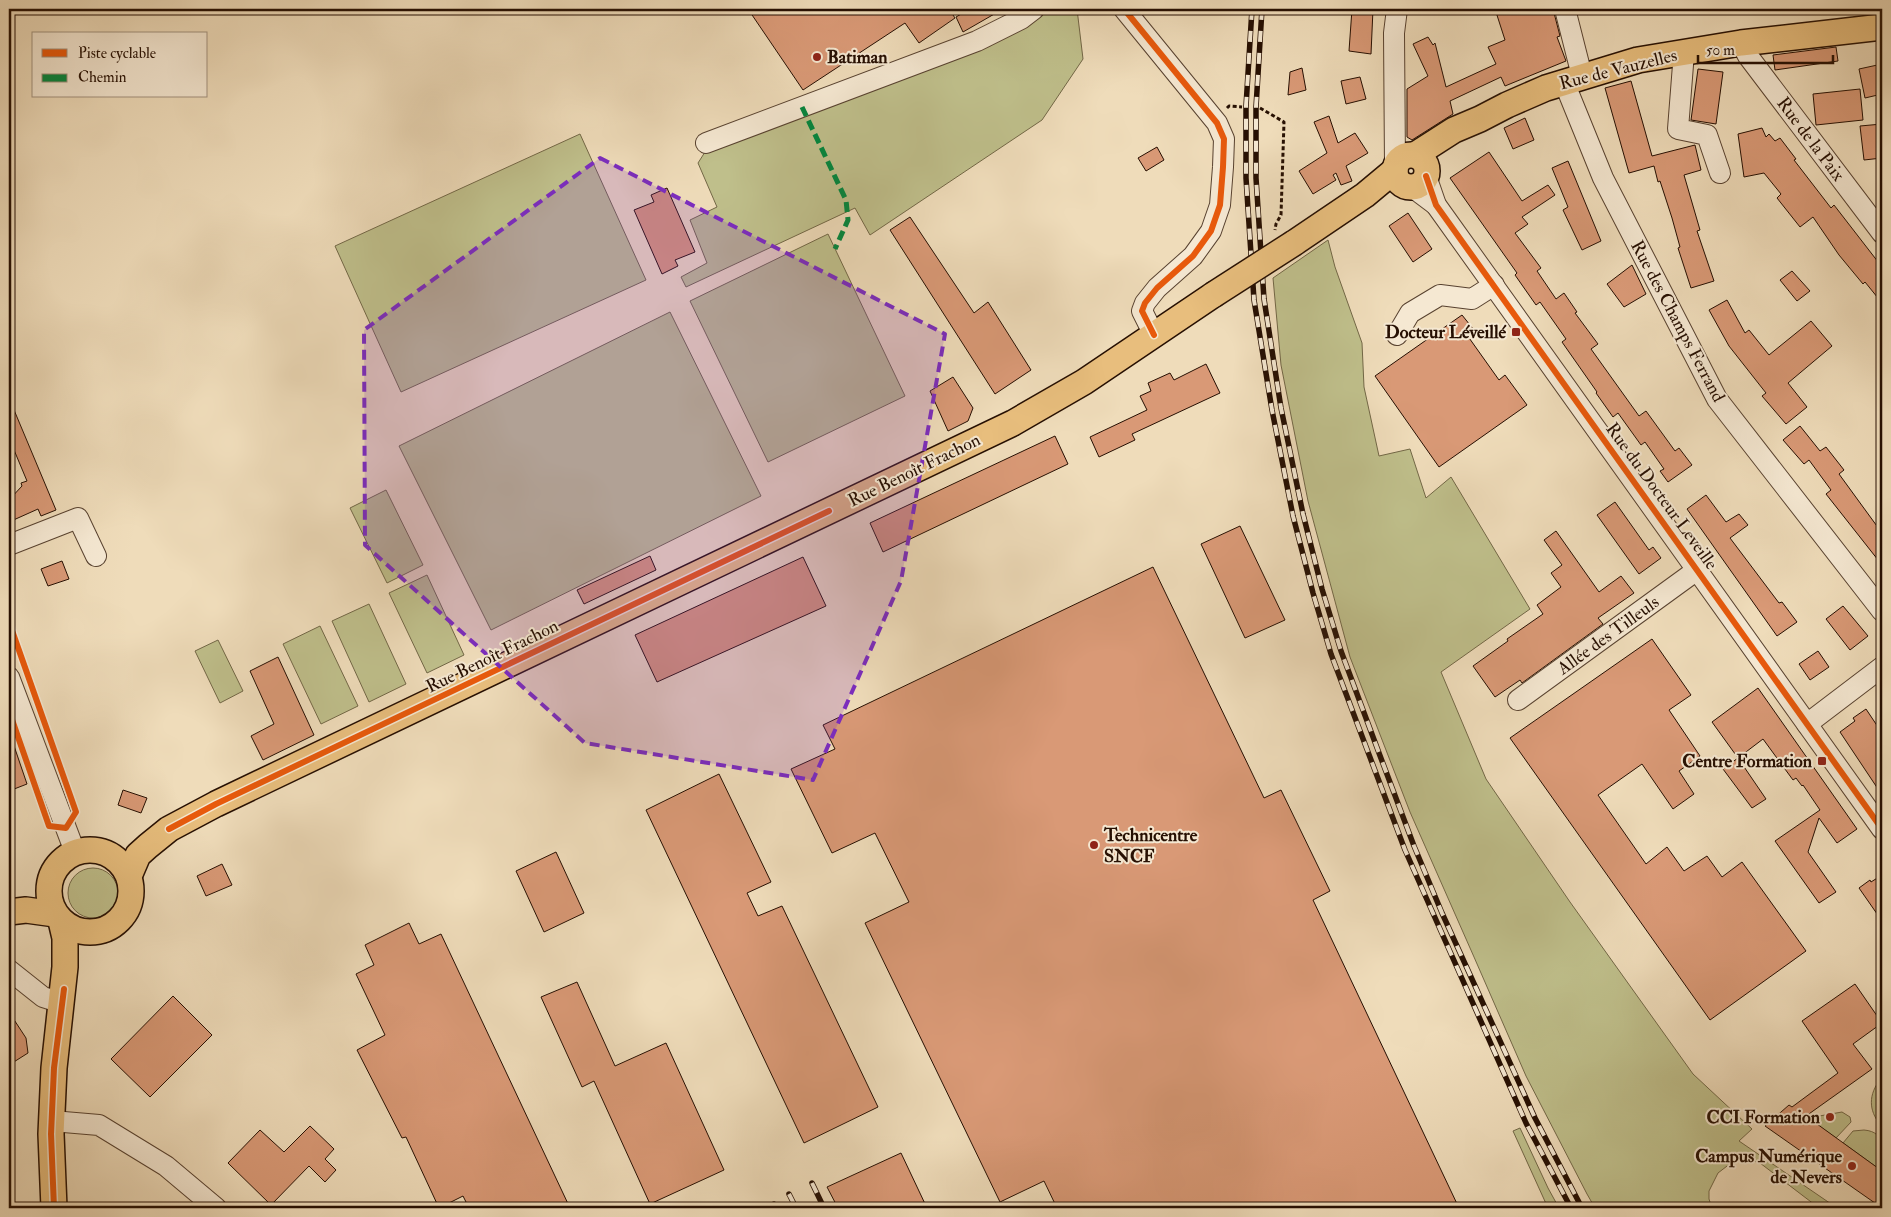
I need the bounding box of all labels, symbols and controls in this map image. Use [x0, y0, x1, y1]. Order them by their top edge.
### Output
legend [32, 32, 208, 98]
scale bar [1698, 32, 1834, 64]
text: 50 m [1706, 41, 1735, 60]
text: Piste cyclable [78, 44, 156, 63]
street label: Rue de Vauzelles [1557, 44, 1679, 95]
place label: Batiman [827, 46, 888, 69]
marker: Batiman [811, 51, 823, 63]
text: Chemin [78, 68, 127, 87]
street label: Rue de la Paix [1771, 93, 1850, 186]
street label: Rue des Champs Ferrand [1625, 236, 1730, 406]
place label: Docteur Léveillé [1385, 321, 1506, 344]
marker: Docteur Léveillé [1510, 326, 1522, 338]
street label: Rue du Docteur Leveille [1601, 418, 1723, 575]
street label: Rue Benoît Frachon [844, 428, 984, 512]
street label: Allée des Tilleuls [1552, 591, 1664, 681]
street label: Rue Benoît Frachon [422, 614, 562, 698]
place label: Centre Formation [1682, 750, 1813, 773]
marker: Centre Formation [1816, 755, 1828, 767]
place label: Technicentre SNCF [1103, 824, 1198, 868]
marker: Technicentre SNCF [1088, 839, 1100, 851]
place label: CCI Formation [1707, 1106, 1821, 1129]
marker: CCI Formation [1824, 1111, 1836, 1123]
place label: Campus Numérique de Nevers [1695, 1145, 1842, 1189]
marker: Campus Numérique de Nevers [1846, 1160, 1858, 1172]

